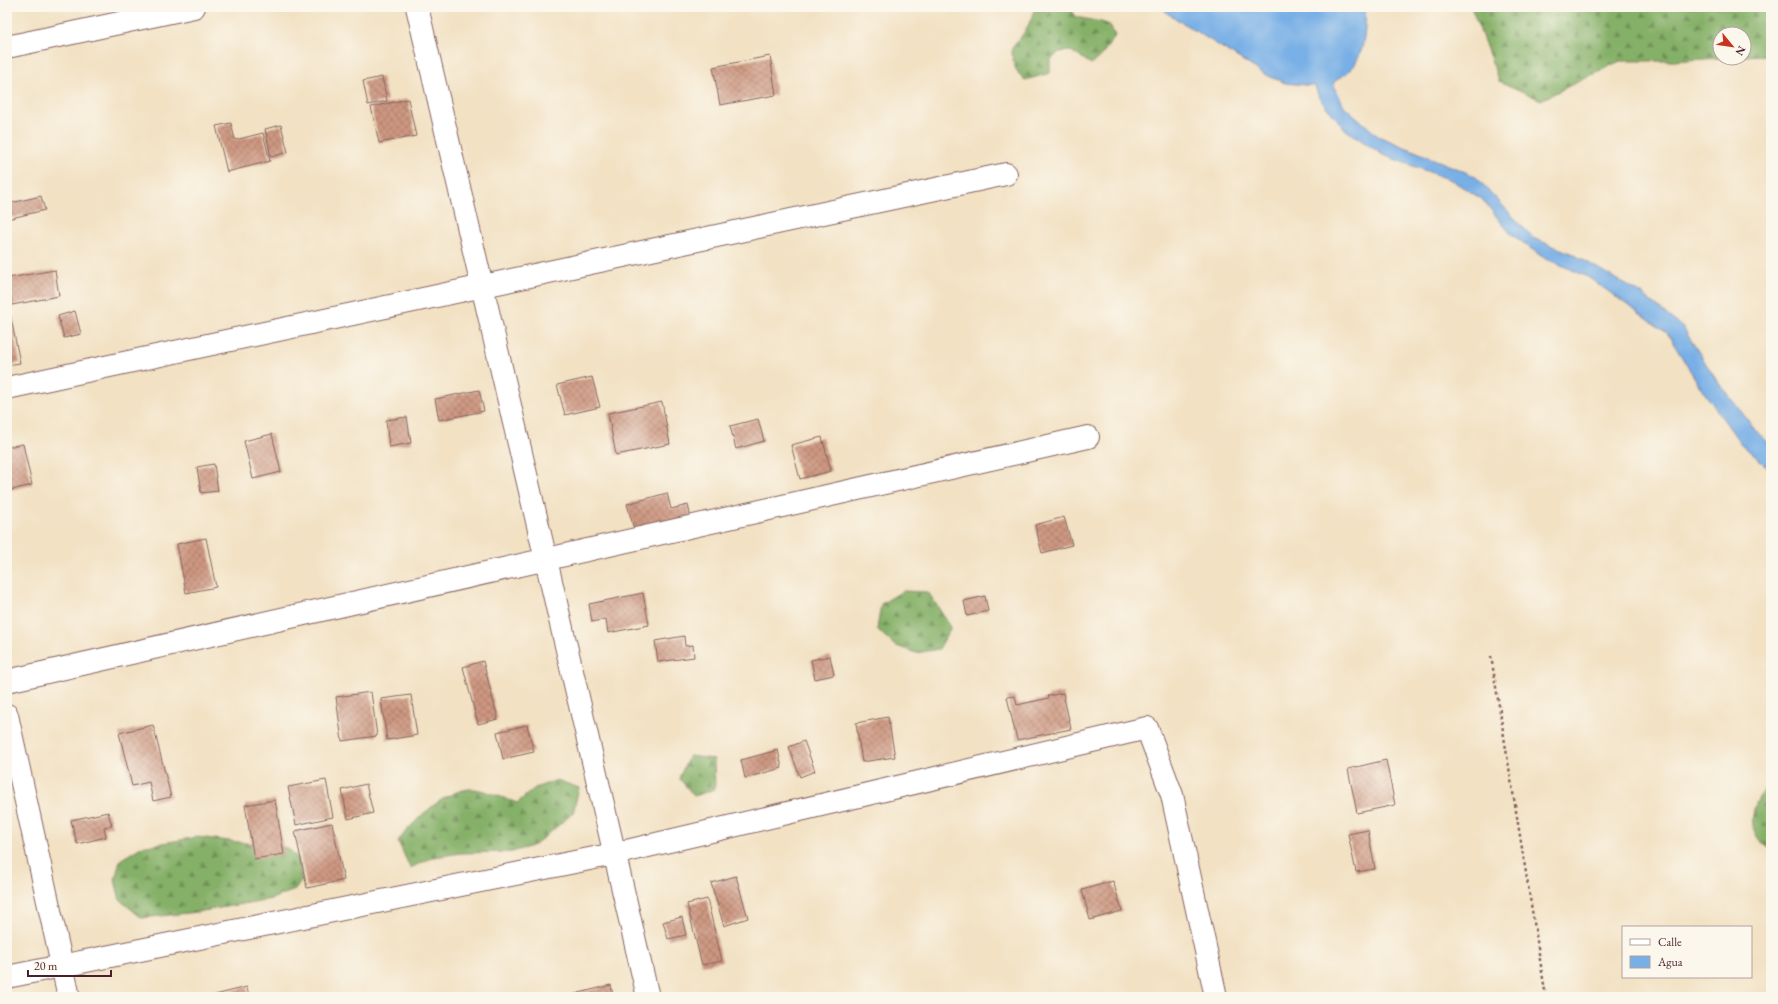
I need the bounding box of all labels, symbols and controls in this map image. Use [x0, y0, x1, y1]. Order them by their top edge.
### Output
north arrow [1712, 26, 1752, 66]
text: N [1732, 44, 1749, 58]
legend [1622, 926, 1752, 978]
text: Calle [1658, 934, 1682, 950]
scale bar [28, 952, 111, 978]
text: Agua [1657, 954, 1683, 970]
text: 20 m [34, 958, 58, 974]

